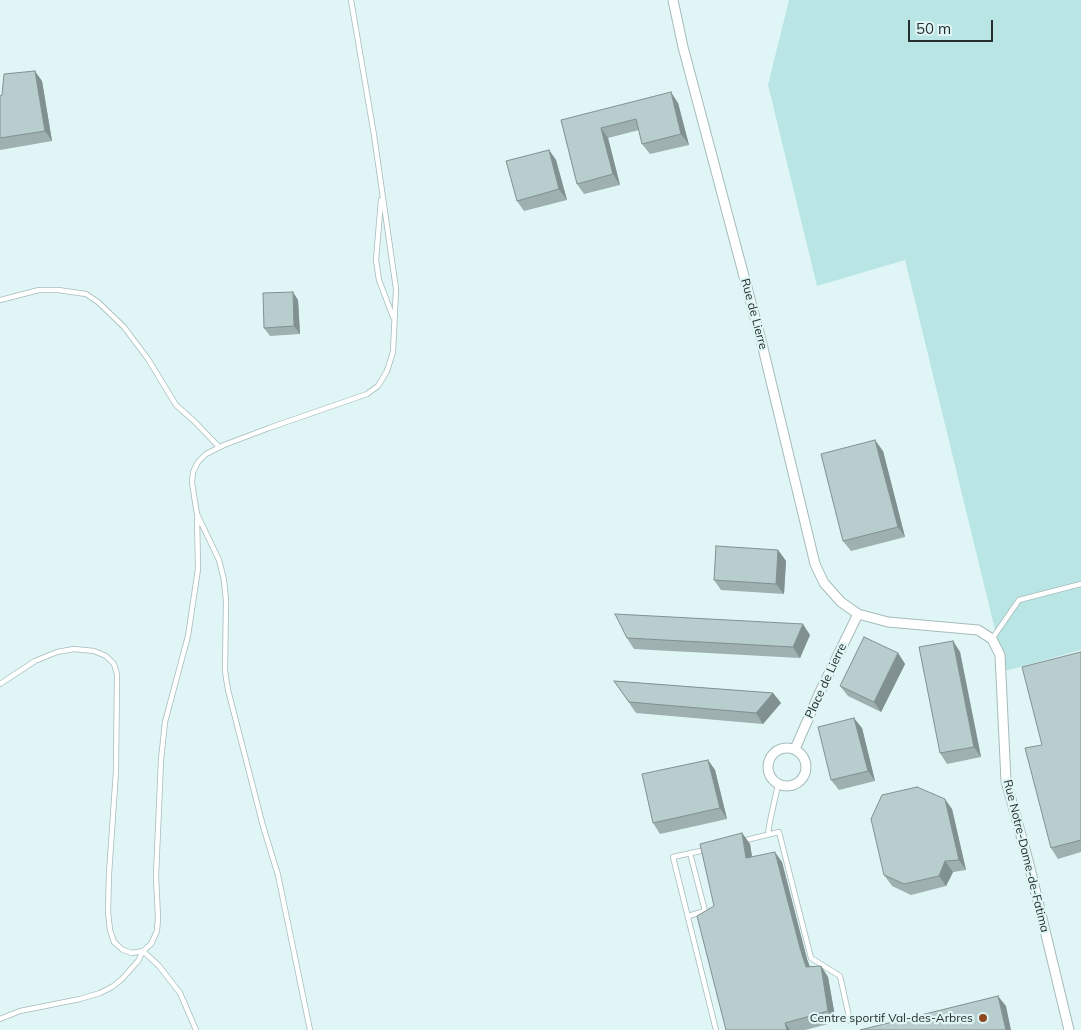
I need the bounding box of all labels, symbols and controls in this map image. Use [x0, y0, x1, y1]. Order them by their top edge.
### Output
scale bar [911, 10, 996, 42]
text: 50 m [916, 19, 951, 38]
street label: Rue de Lierre [738, 277, 770, 351]
street label: Place de Lierre [802, 641, 850, 721]
street label: Rue Notre-Dame-de-Fatima [1000, 778, 1052, 934]
place label: Centre sportif Val-des-Arbres [810, 1011, 973, 1025]
marker: Centre sportif Val-des-Arbres [977, 1012, 989, 1024]

